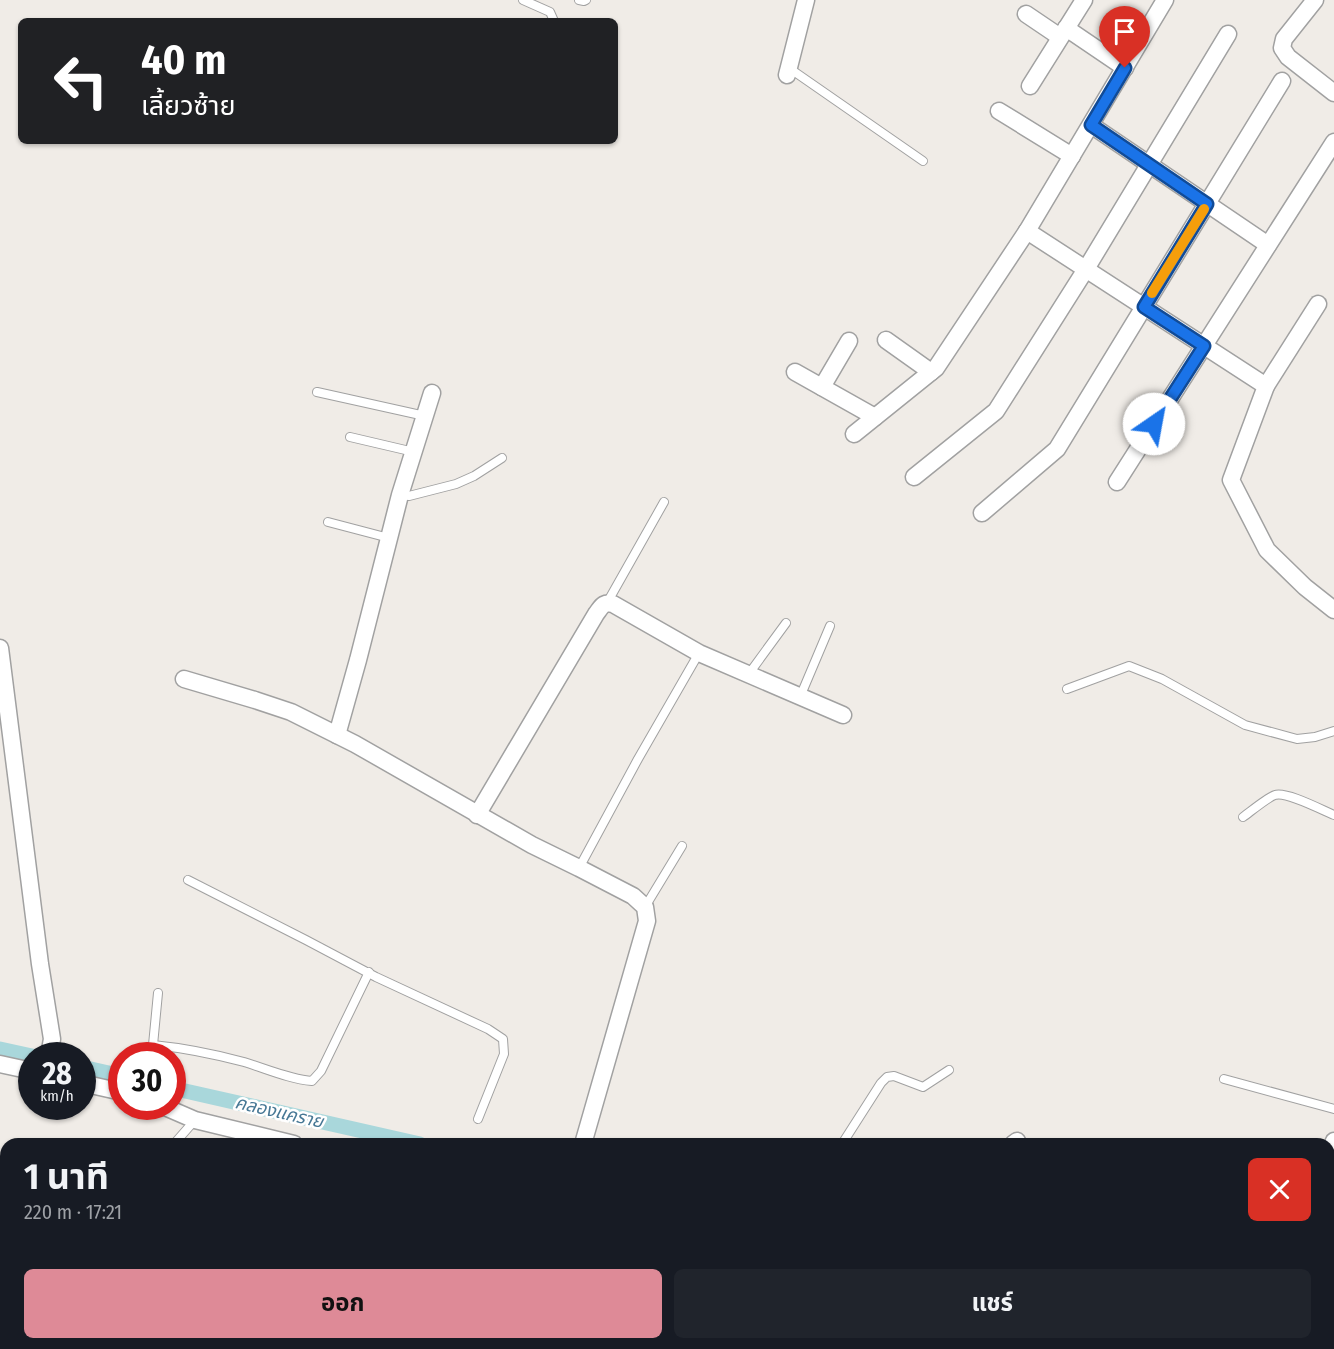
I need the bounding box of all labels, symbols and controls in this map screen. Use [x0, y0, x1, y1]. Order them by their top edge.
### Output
pin [1099, 6, 1150, 68]
icon: arrive [1108, 15, 1141, 48]
text: 40 m [141, 35, 226, 85]
icon: left [42, 42, 120, 120]
text: เลี้ยวซ้าย [141, 90, 235, 122]
position arrow [1122, 392, 1186, 456]
speed limit sign: 30 [108, 1042, 186, 1120]
text: 28 [42, 1056, 72, 1092]
text: km/h [40, 1087, 74, 1105]
water label: คลองเเคราย [233, 1091, 326, 1133]
text: 1 นาที [24, 1155, 109, 1199]
button: close [1248, 1158, 1311, 1221]
text: 220 m · 17:21 [24, 1200, 122, 1224]
button: ออก [24, 1269, 662, 1338]
button: แชร์ [674, 1269, 1311, 1338]

